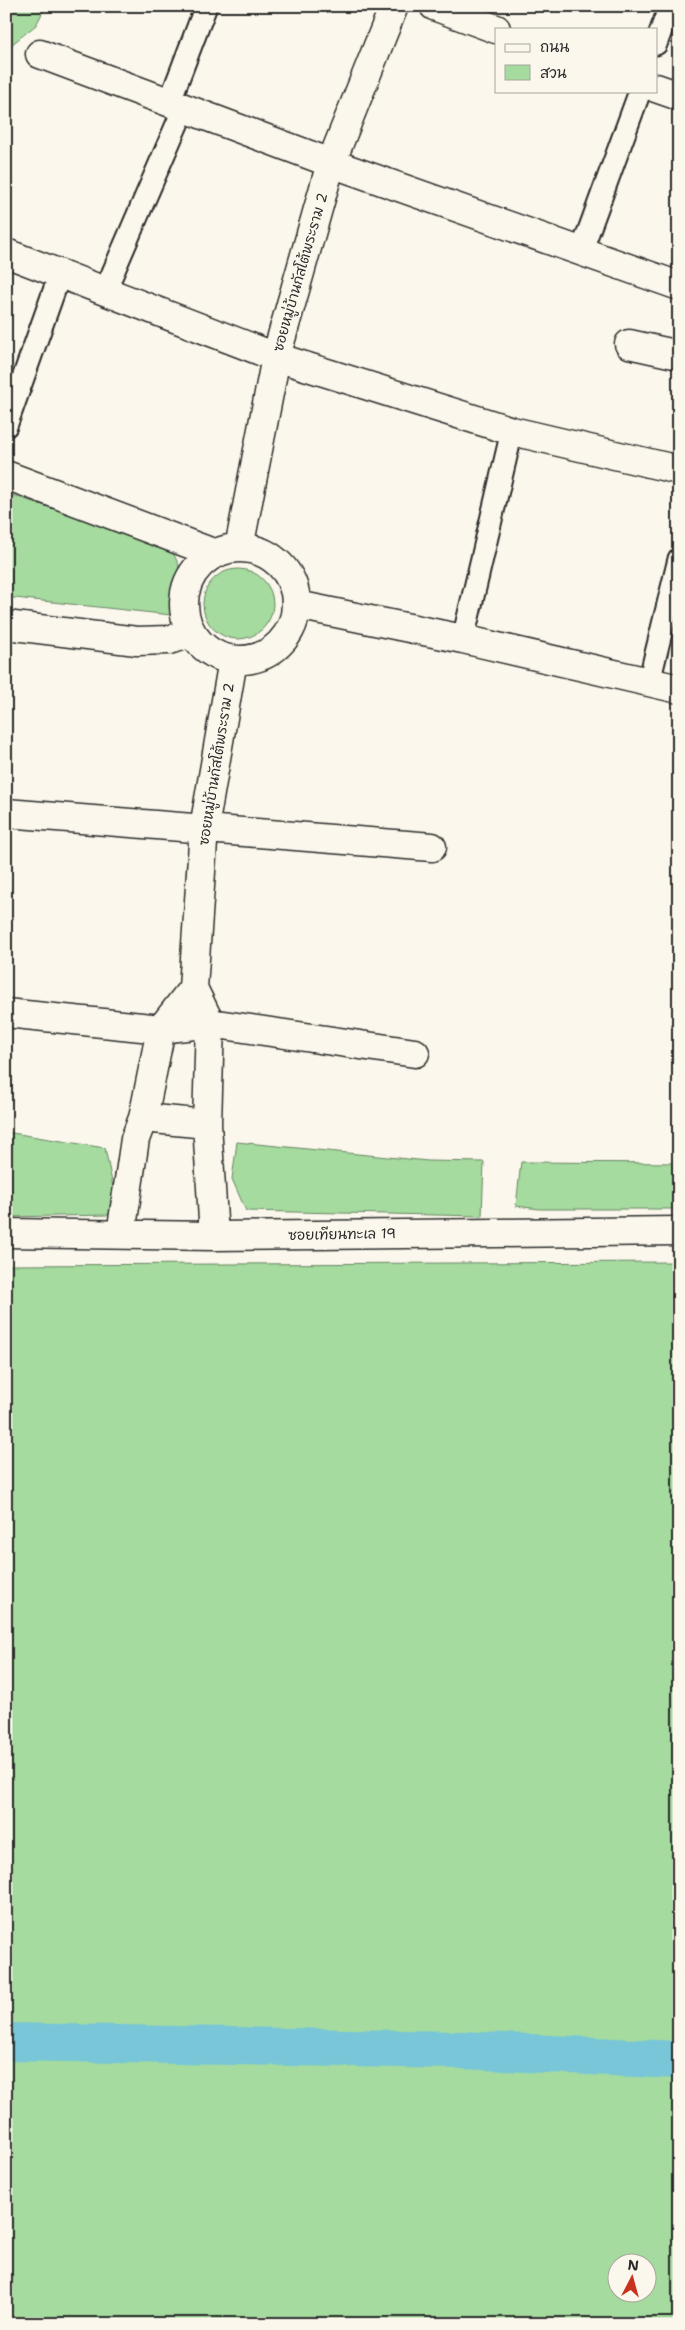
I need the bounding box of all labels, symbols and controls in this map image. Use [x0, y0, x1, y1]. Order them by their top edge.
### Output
legend [495, 28, 658, 92]
text: ถนน [540, 37, 569, 57]
text: สวน [540, 63, 567, 83]
street label: ซอยหมู่บ้านกัสโต้พระราม 2 [269, 190, 332, 354]
street label: ซอยหมู่บ้านกัสโต้พระราม 2 [194, 681, 239, 847]
street label: ซอยเทียนทะเล 19 [288, 1224, 396, 1244]
north arrow [608, 2252, 658, 2302]
text: N [627, 2256, 640, 2275]

